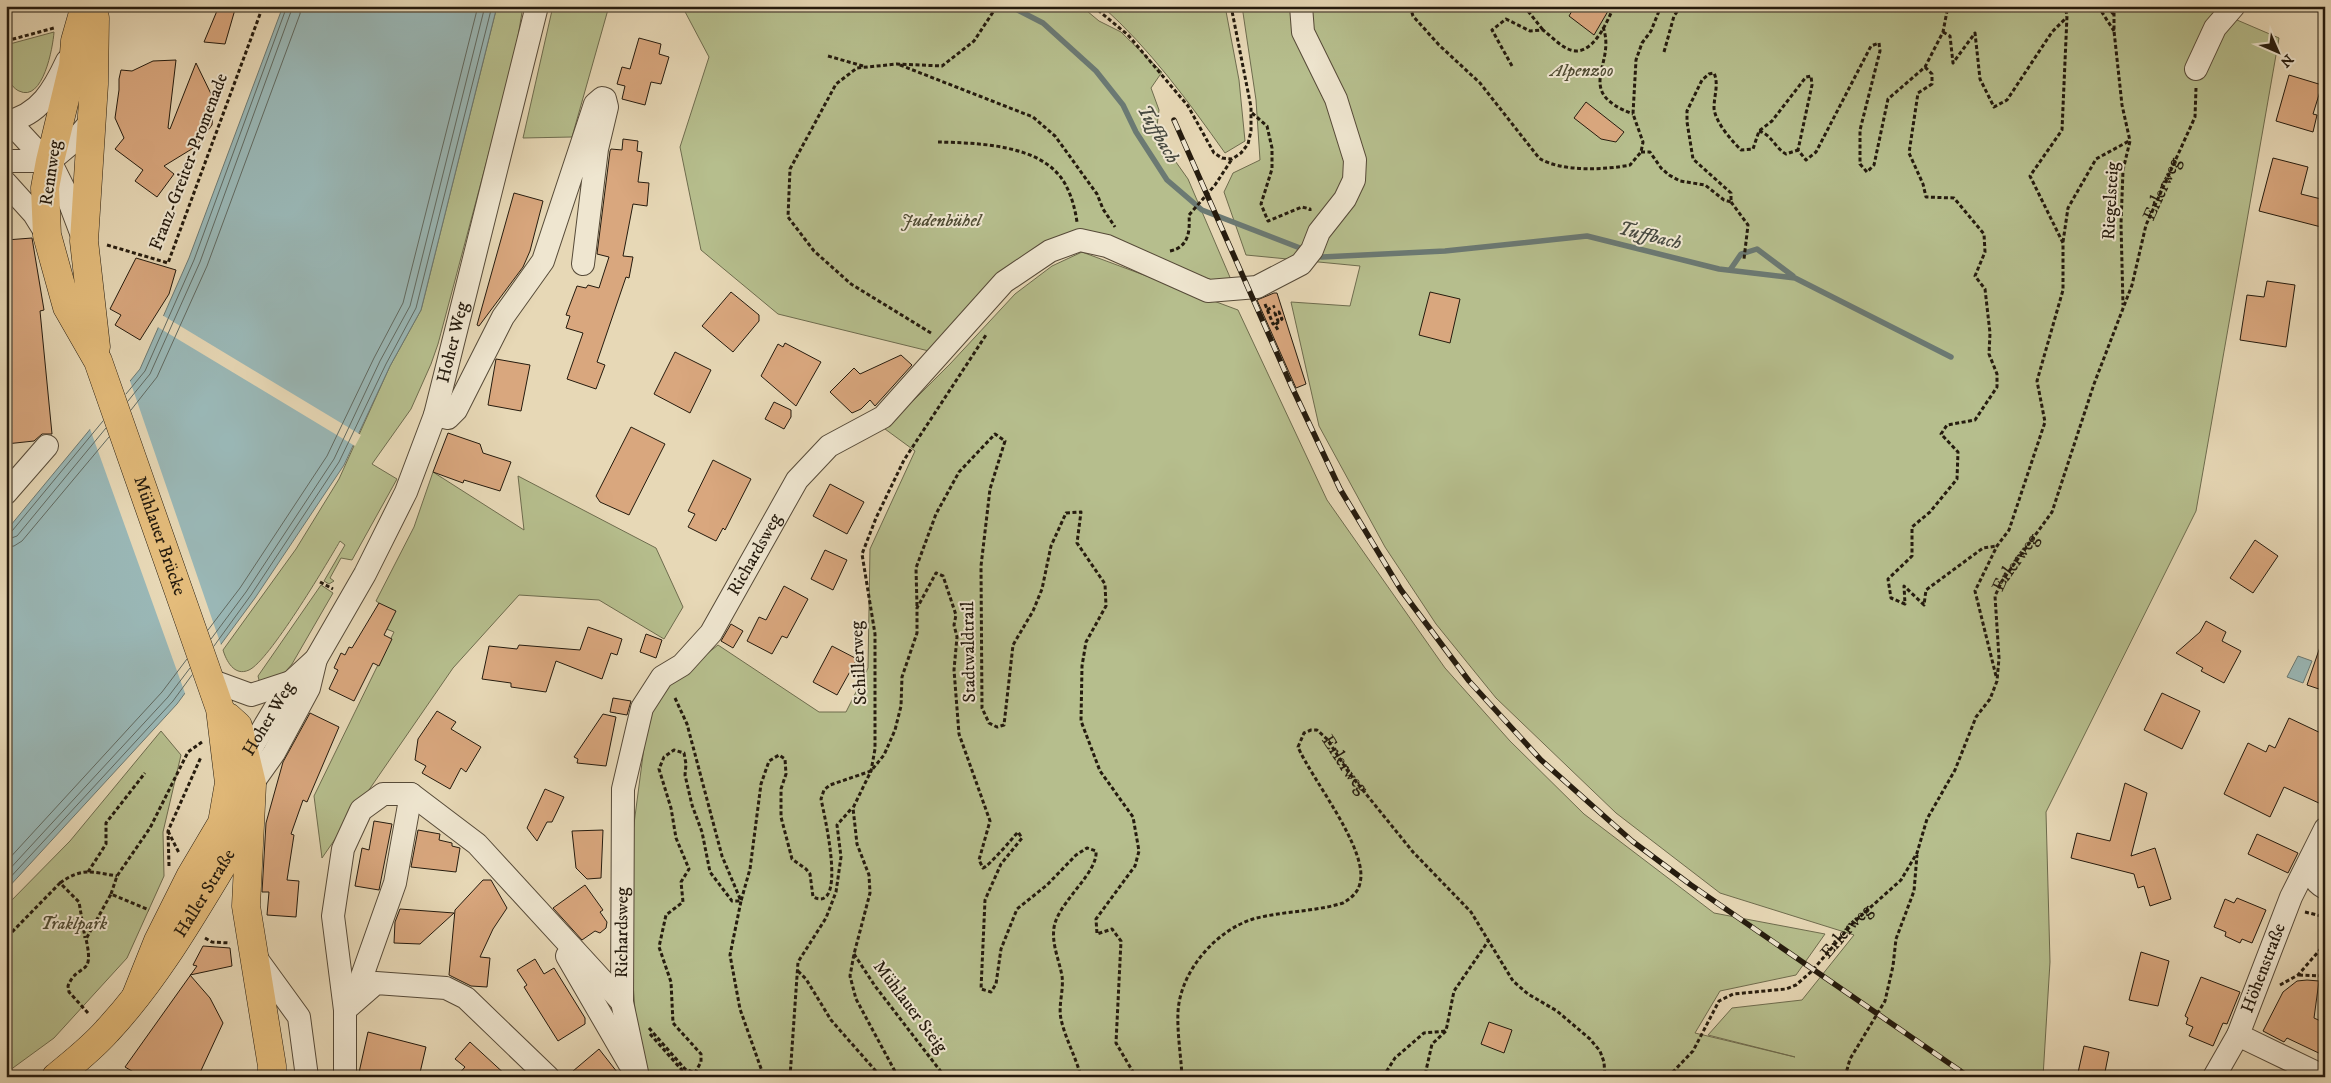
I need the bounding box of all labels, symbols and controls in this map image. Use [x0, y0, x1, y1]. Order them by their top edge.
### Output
north arrow [2254, 28, 2304, 78]
text: N [2276, 50, 2297, 71]
park label: Alpenzoo [1549, 60, 1614, 82]
street label: Franz-Greiter-Promenade [145, 70, 233, 254]
water label: Tuffbach [1132, 100, 1184, 168]
street label: Rennweg [36, 139, 67, 207]
street label: Erlerweg [2138, 154, 2186, 224]
street label: Riegelsteig [2098, 161, 2124, 241]
park label: Judenbühel [901, 210, 984, 232]
water label: Tuffbach [1616, 217, 1684, 255]
street label: Hoher Weg [432, 299, 474, 385]
street label: Mühlauer Brücke [128, 473, 190, 598]
street label: Richardsweg [723, 510, 787, 600]
street label: Erlerweg [1988, 529, 2044, 595]
street label: Stadtwaldtrail [957, 601, 981, 703]
street label: Schillerweg [846, 620, 872, 706]
street label: Hoher Weg [238, 678, 300, 760]
street label: Erlerweg [1317, 731, 1373, 799]
street label: Haller Straße [170, 845, 240, 942]
street label: Richardsweg [611, 887, 634, 978]
street label: Erlerweg [1816, 899, 1878, 963]
park label: Traklpark [41, 913, 108, 935]
street label: Höhenstraße [2237, 920, 2291, 1016]
street label: Mühlauer Steig [868, 956, 952, 1058]

